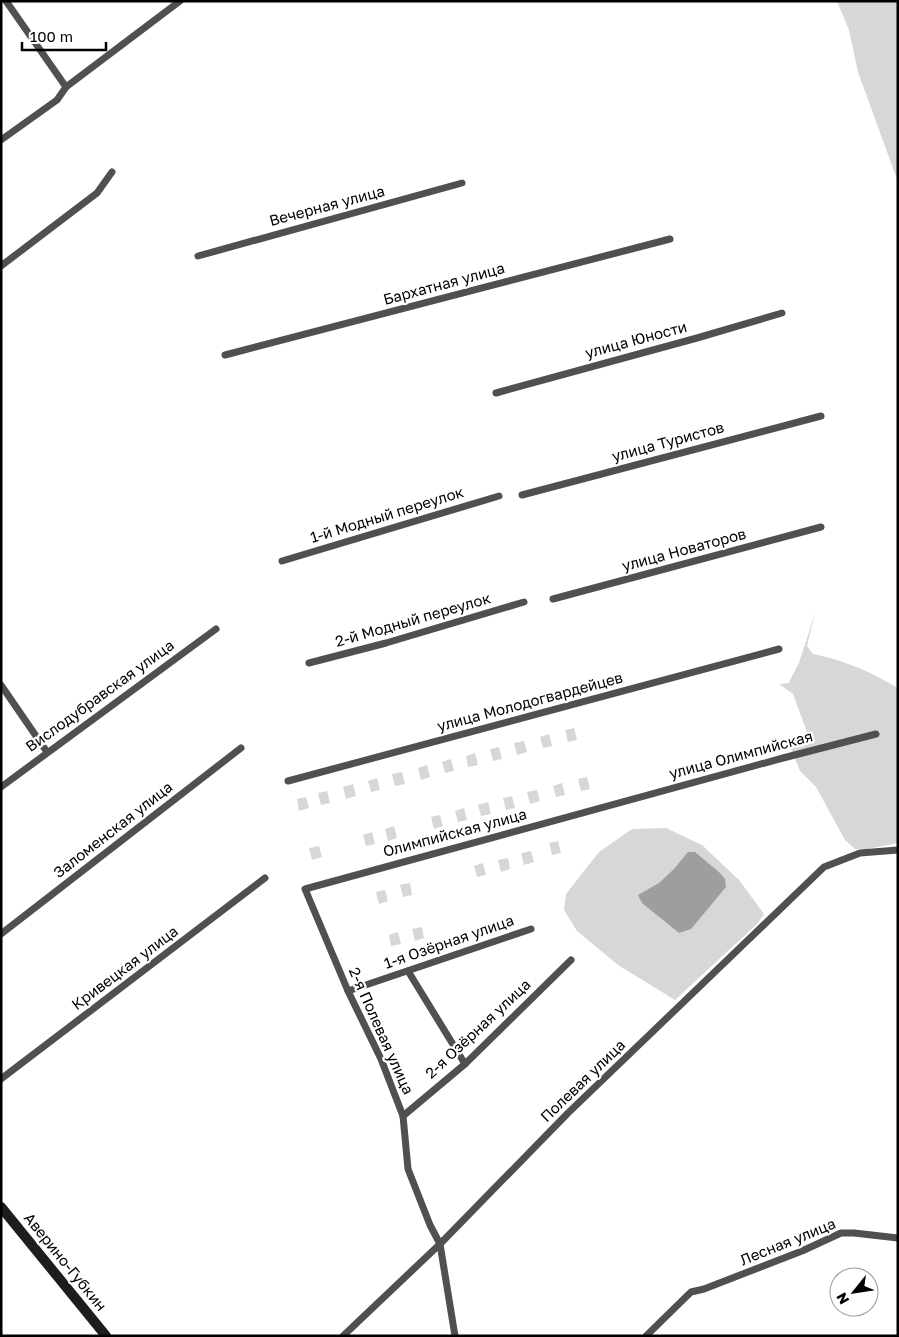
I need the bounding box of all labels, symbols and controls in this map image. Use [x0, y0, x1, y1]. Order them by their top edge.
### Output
scale bar [22, 20, 106, 52]
text: 100 m [30, 27, 73, 45]
street label: Вечерная улица [267, 181, 386, 229]
street label: Бархатная улица [381, 258, 506, 308]
street label: улица Юности [583, 317, 689, 361]
street label: улица Туристов [610, 417, 726, 465]
street label: 1-й Модный переулок [308, 482, 466, 546]
street label: улица Новаторов [620, 524, 748, 574]
street label: 2-й Модный переулок [333, 588, 493, 650]
street label: Вислодубравская улица [22, 635, 177, 755]
street label: улица Молодогвардейцев [435, 668, 625, 735]
street label: улица Олимпийская [667, 726, 815, 782]
street label: Заломенская улица [49, 777, 175, 881]
street label: Олимпийская улица [381, 804, 529, 860]
street label: 1-я Озёрная улица [381, 910, 516, 972]
street label: Кривецкая улица [68, 921, 181, 1013]
street label: 2-я Полевая улица [346, 964, 418, 1097]
street label: 2-я Озёрная улица [421, 975, 534, 1082]
street label: Полевая улица [536, 1035, 628, 1125]
street label: Аверино-Губкин [21, 1209, 111, 1314]
street label: Лесная улица [737, 1214, 838, 1268]
north arrow [829, 1267, 879, 1317]
text: N [832, 1290, 852, 1308]

